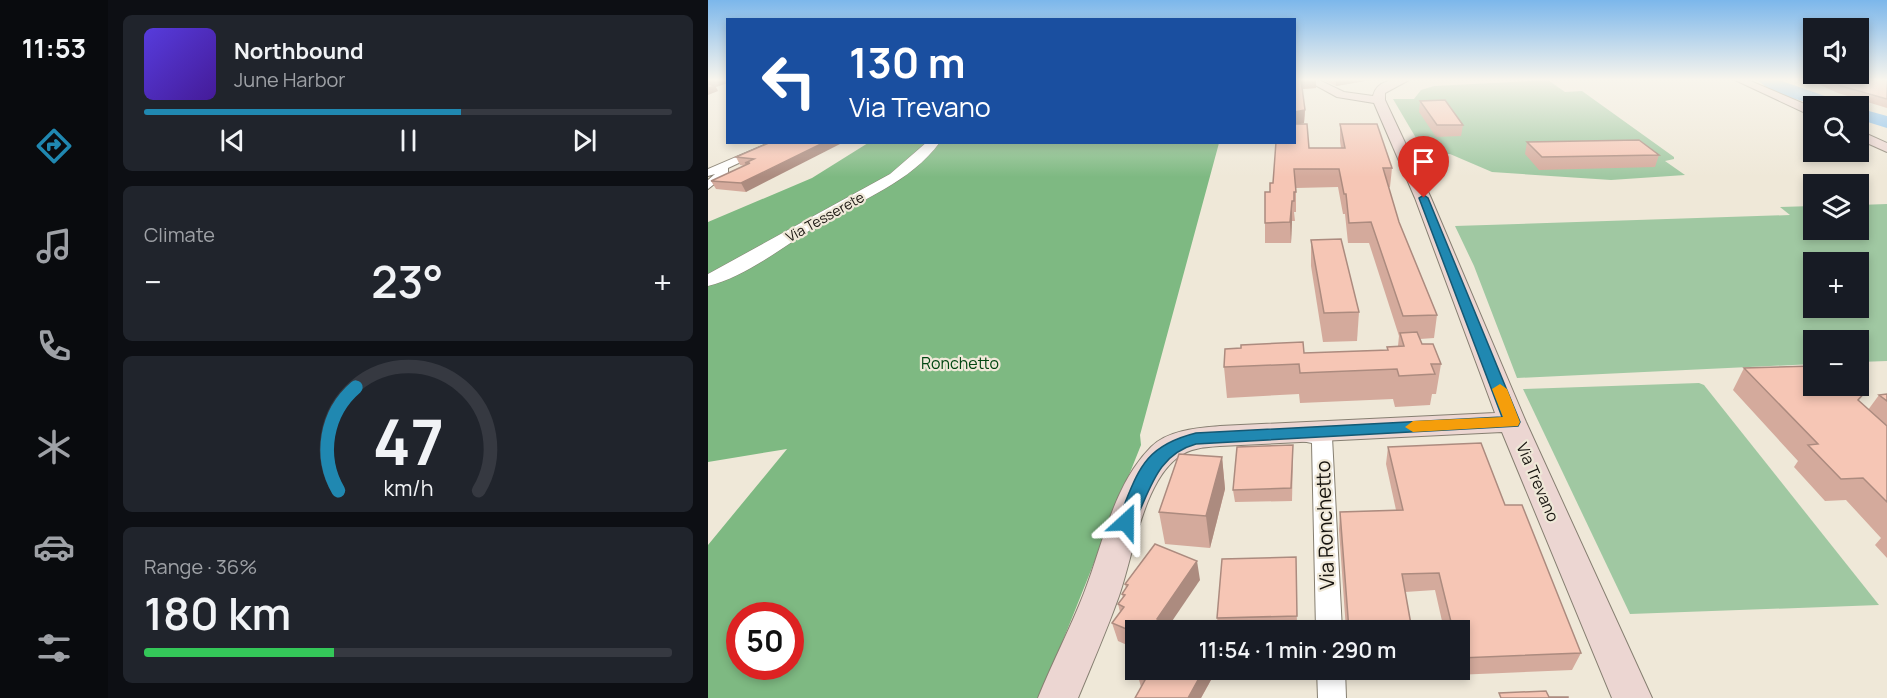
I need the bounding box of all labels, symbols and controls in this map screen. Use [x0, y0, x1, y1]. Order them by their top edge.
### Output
map controls [1803, 18, 1869, 396]
button: sound [1803, 18, 1869, 84]
text: 11:53 [22, 29, 86, 66]
text: 130 m [849, 33, 966, 91]
text: Northbound [234, 36, 364, 66]
icon: left [750, 42, 828, 120]
text: June Harbor [234, 66, 346, 93]
text: Via Trevano [849, 88, 991, 125]
button: search [1803, 96, 1869, 162]
icon: previous [216, 124, 249, 157]
icon: pause [392, 124, 425, 157]
icon: next [568, 124, 601, 157]
icon: directions [33, 125, 75, 167]
pin [1398, 136, 1449, 198]
icon: arrive [1407, 145, 1440, 178]
button: layers [1803, 174, 1869, 240]
street label: Via Tesserete [782, 187, 867, 246]
text: Climate [144, 221, 215, 248]
icon: music [33, 225, 75, 267]
text: 23° [371, 250, 444, 312]
button: + [1803, 252, 1869, 318]
text: − [144, 259, 162, 304]
text: + [653, 259, 672, 304]
icon: phone [33, 325, 75, 367]
button: − [1803, 330, 1869, 396]
park label: Ronchetto [921, 352, 999, 374]
text: 47 [372, 399, 444, 485]
icon: climate [33, 426, 75, 468]
street label: Via Trevano [1511, 439, 1565, 525]
street label: Via Ronchetto [1309, 460, 1340, 590]
text: km/h [383, 474, 433, 503]
position arrow [1094, 490, 1158, 554]
icon: car [33, 526, 75, 568]
text: Range · 36% [144, 553, 257, 580]
text: 180 km [144, 582, 291, 644]
speed limit sign: 50 [726, 602, 804, 680]
icon: filters [33, 627, 75, 669]
text: 11:54 · 1 min · 290 m [1199, 635, 1396, 665]

